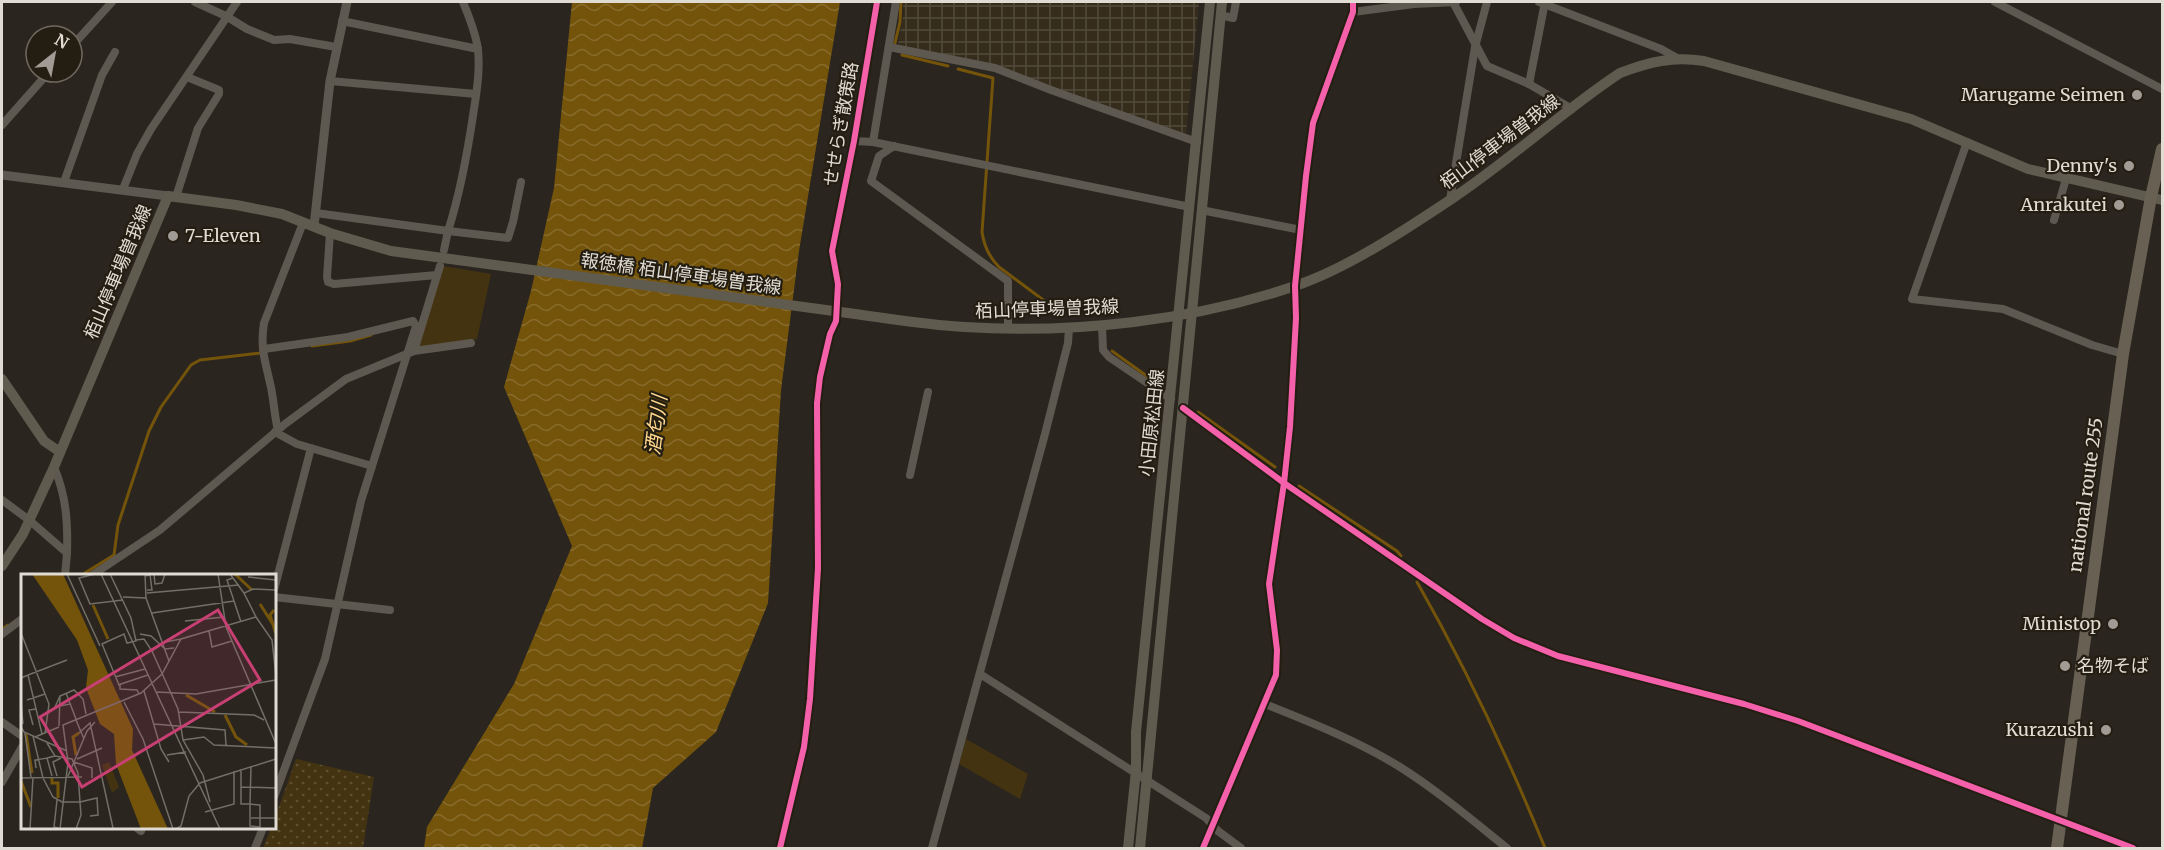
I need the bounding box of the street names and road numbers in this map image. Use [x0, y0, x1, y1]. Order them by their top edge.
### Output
street label: せせらぎ散策路 [818, 60, 863, 188]
street label: 栢山停車場曽我線 [1435, 89, 1564, 194]
street label: 栢山停車場曽我線 [79, 201, 156, 343]
street label: 報徳橋 栢山停車場曽我線 [579, 248, 783, 299]
street label: 栢山停車場曽我線 [975, 294, 1119, 323]
street label: 小田原松田線 [1134, 368, 1169, 478]
street label: national route 255 [2063, 416, 2108, 574]

